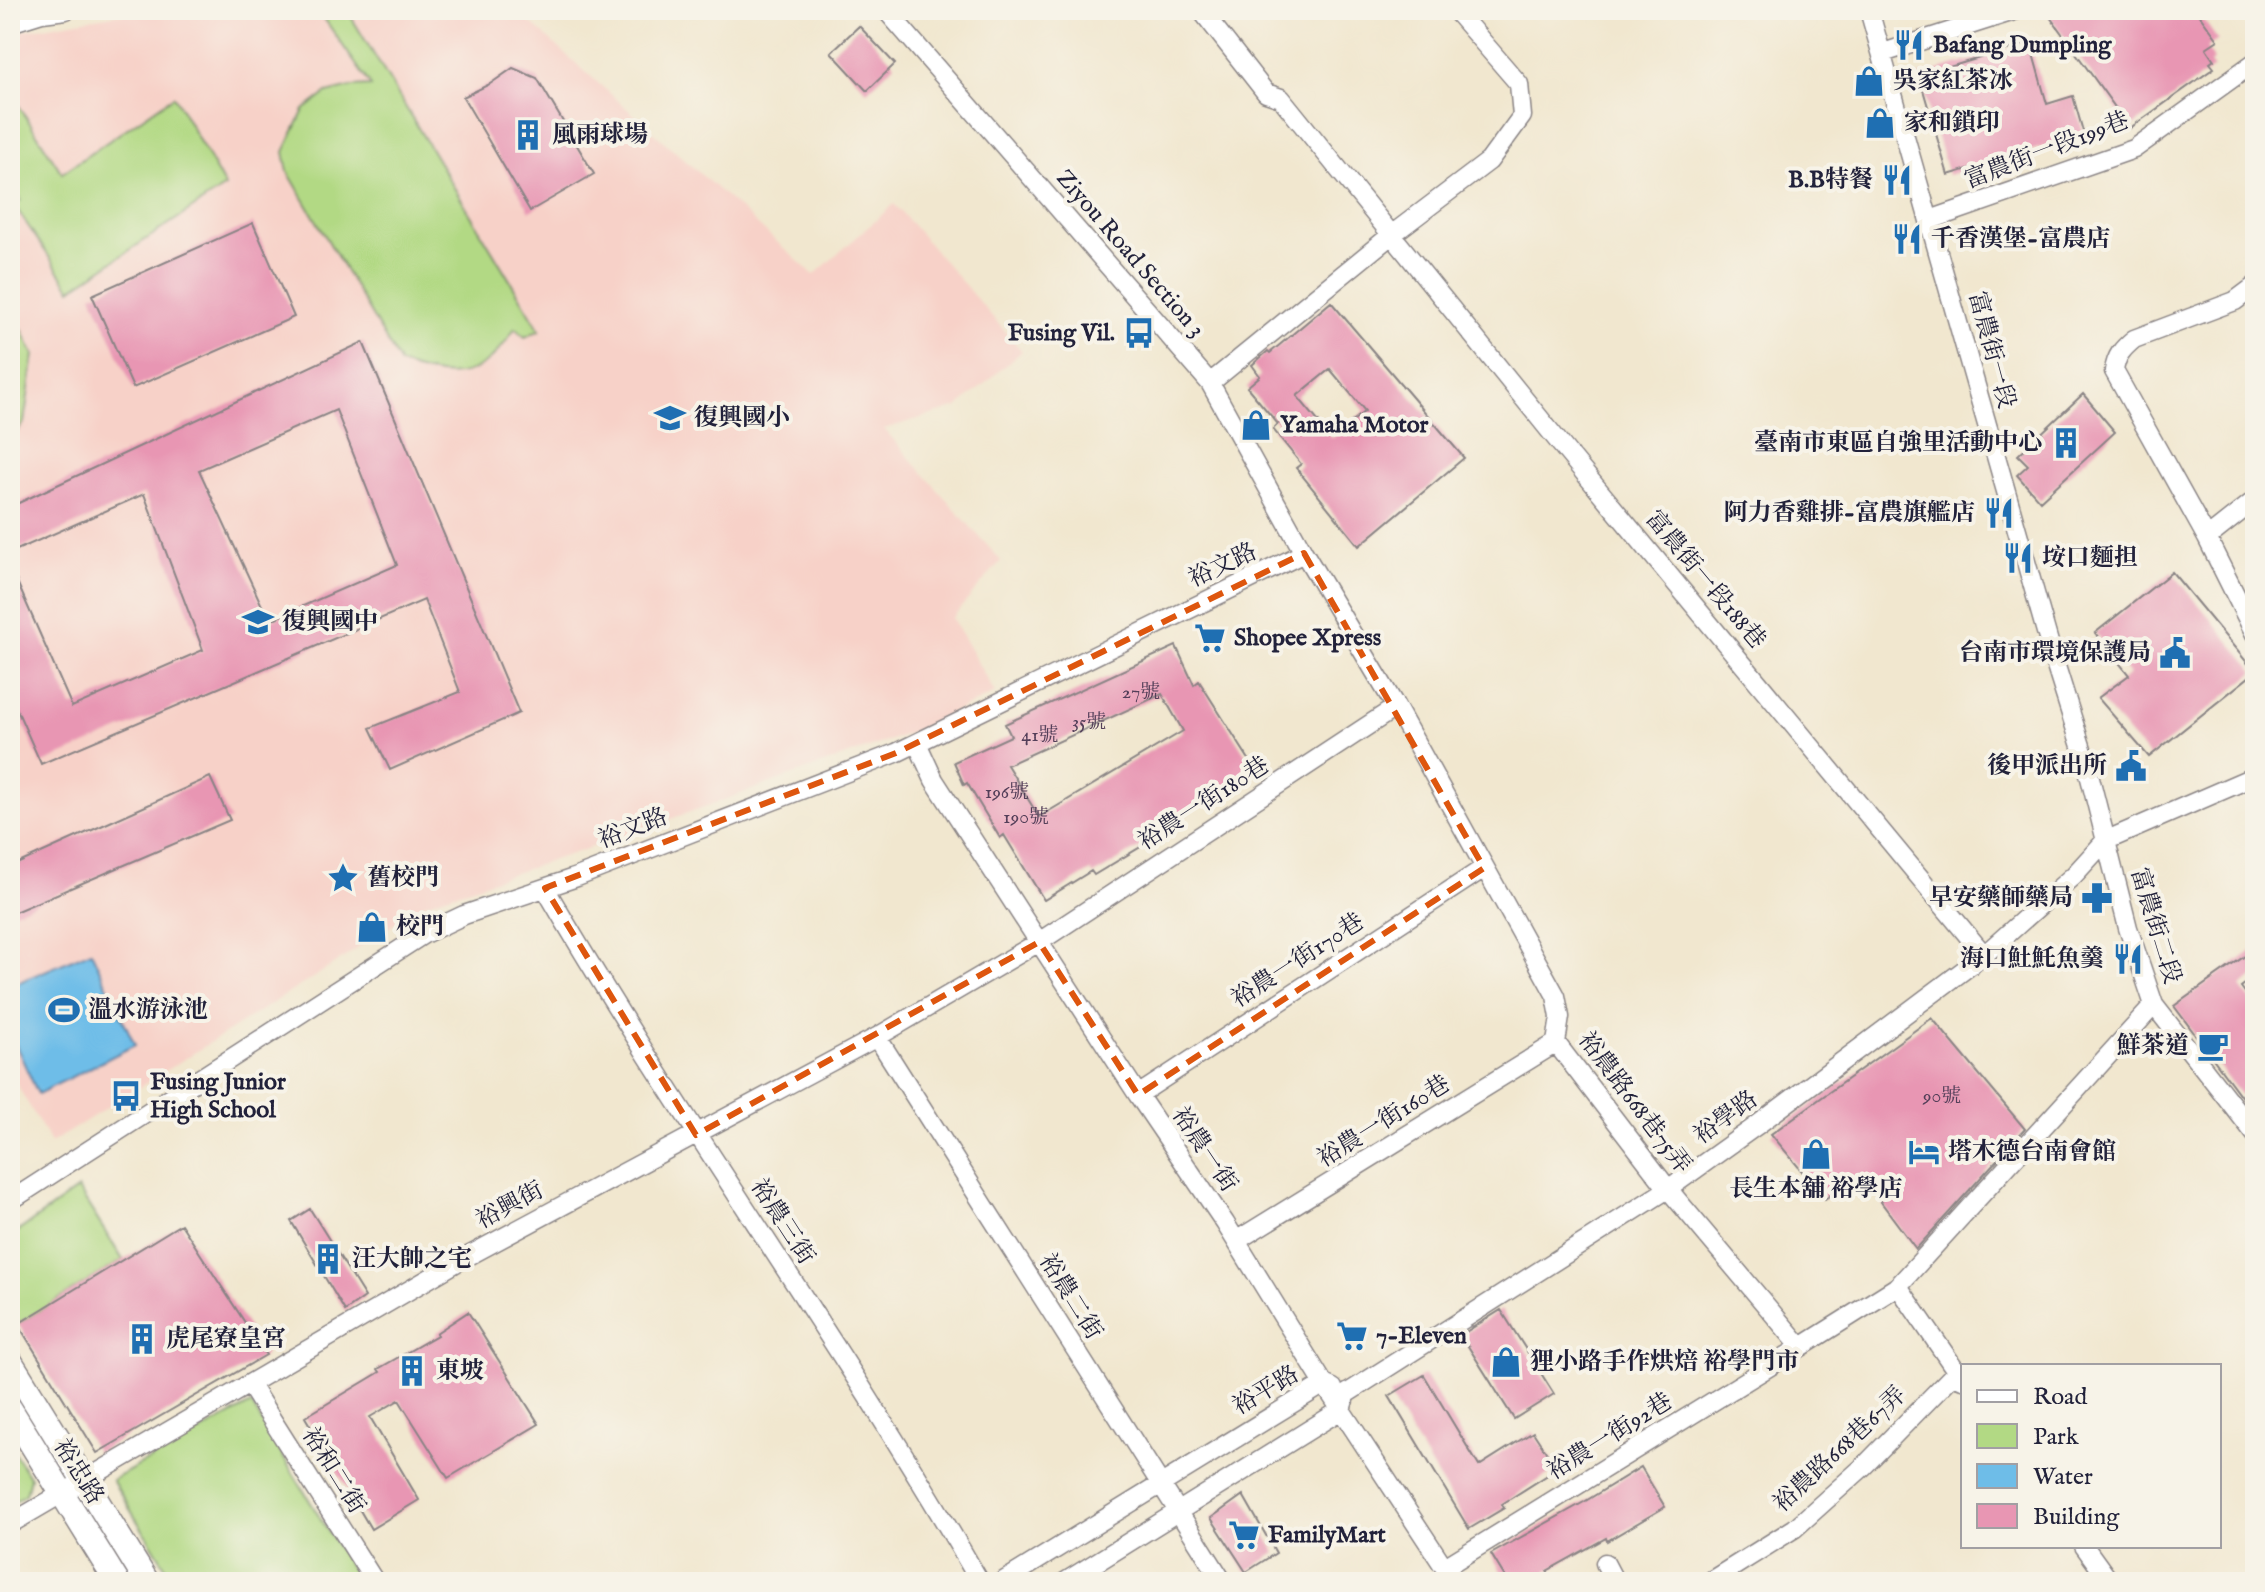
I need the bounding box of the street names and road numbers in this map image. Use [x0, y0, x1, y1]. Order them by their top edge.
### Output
street label: 富農街一段199巷 [1960, 105, 2134, 197]
street label: Ziyou Road Section 3 [1049, 164, 1211, 344]
street label: 富農街一段 [1960, 288, 2022, 412]
street label: 富農街一段188巷 [1638, 504, 1772, 656]
street label: 裕文路 [1184, 537, 1262, 595]
street label: 裕農一街180巷 [1133, 750, 1275, 858]
street label: 裕文路 [594, 802, 672, 856]
street label: 富農街二段 [2123, 864, 2187, 988]
street label: 裕農一街170巷 [1226, 907, 1370, 1015]
street label: 裕農路668巷75弄 [1571, 1026, 1697, 1180]
street label: 裕農一街160巷 [1312, 1069, 1456, 1175]
street label: 裕學路 [1688, 1084, 1764, 1152]
street label: 裕農一街 [1164, 1102, 1244, 1198]
street label: 裕農三街 [743, 1173, 821, 1271]
street label: 裕興街 [471, 1175, 549, 1237]
street label: 裕農二街 [1031, 1248, 1109, 1346]
street label: 裕平路 [1227, 1359, 1305, 1423]
street label: 裕農路668巷67弄 [1767, 1380, 1913, 1520]
street label: 裕農一街92巷 [1542, 1386, 1678, 1488]
street label: 裕和二街 [294, 1422, 372, 1520]
street label: 裕忠路 [46, 1433, 110, 1511]

